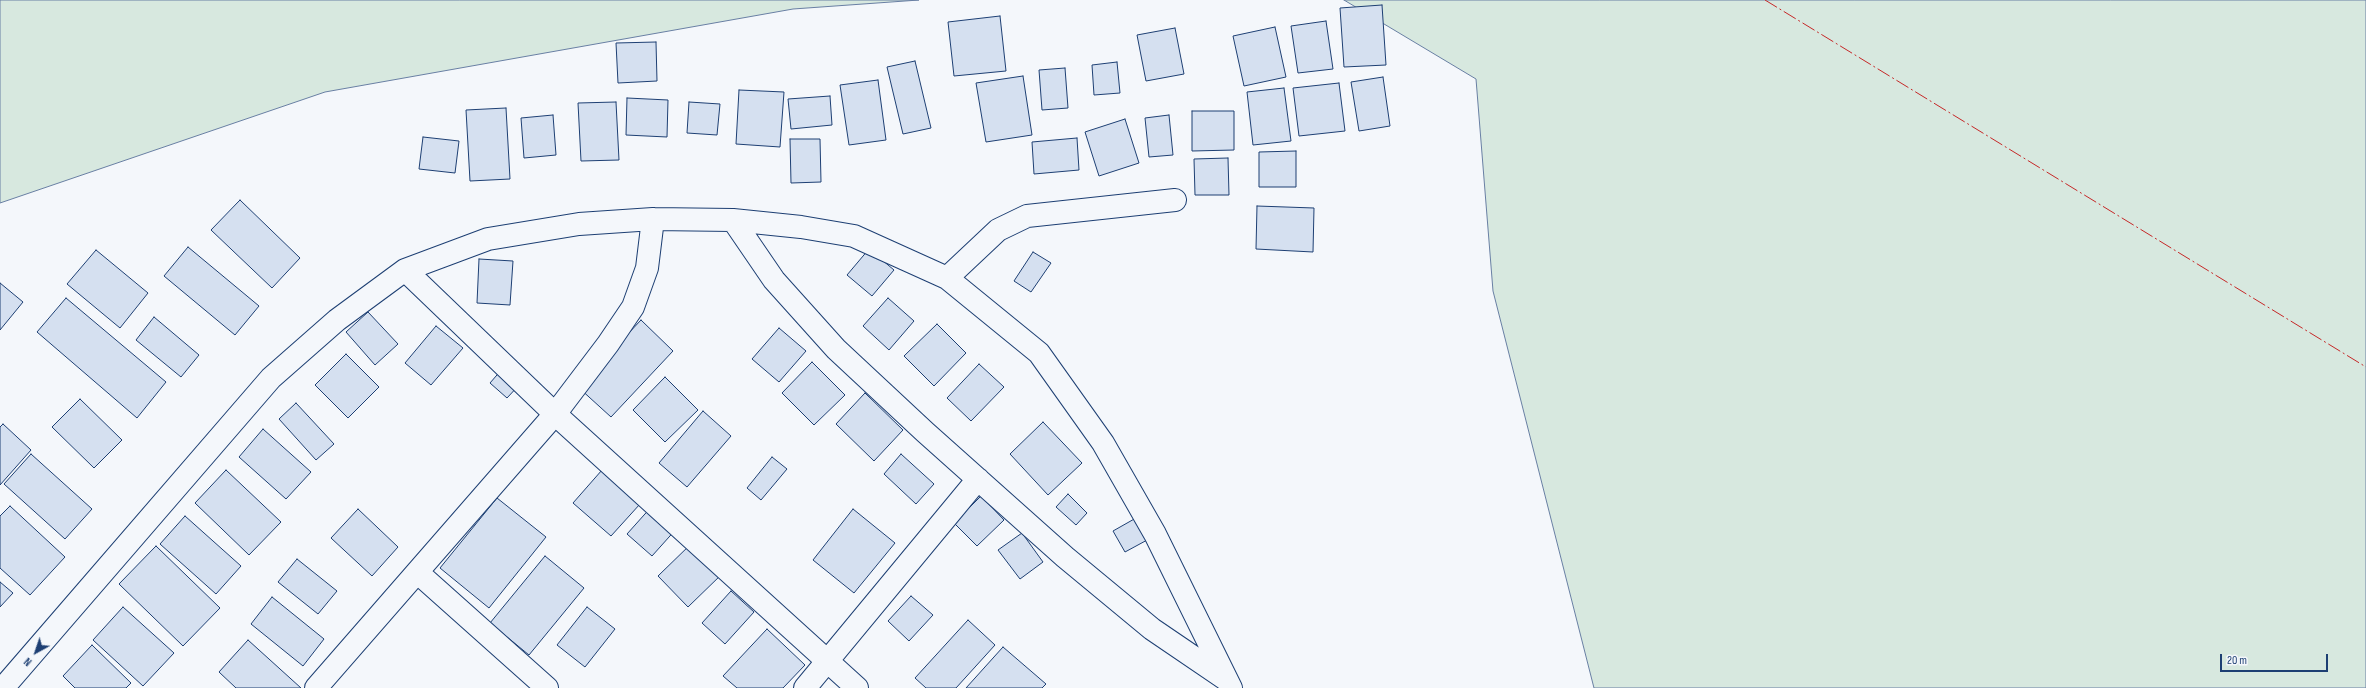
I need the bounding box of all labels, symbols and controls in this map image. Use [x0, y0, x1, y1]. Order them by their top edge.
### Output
north arrow [16, 632, 56, 672]
scale bar [2222, 646, 2330, 672]
text: 20 m [2227, 653, 2247, 668]
text: N [22, 655, 34, 668]

